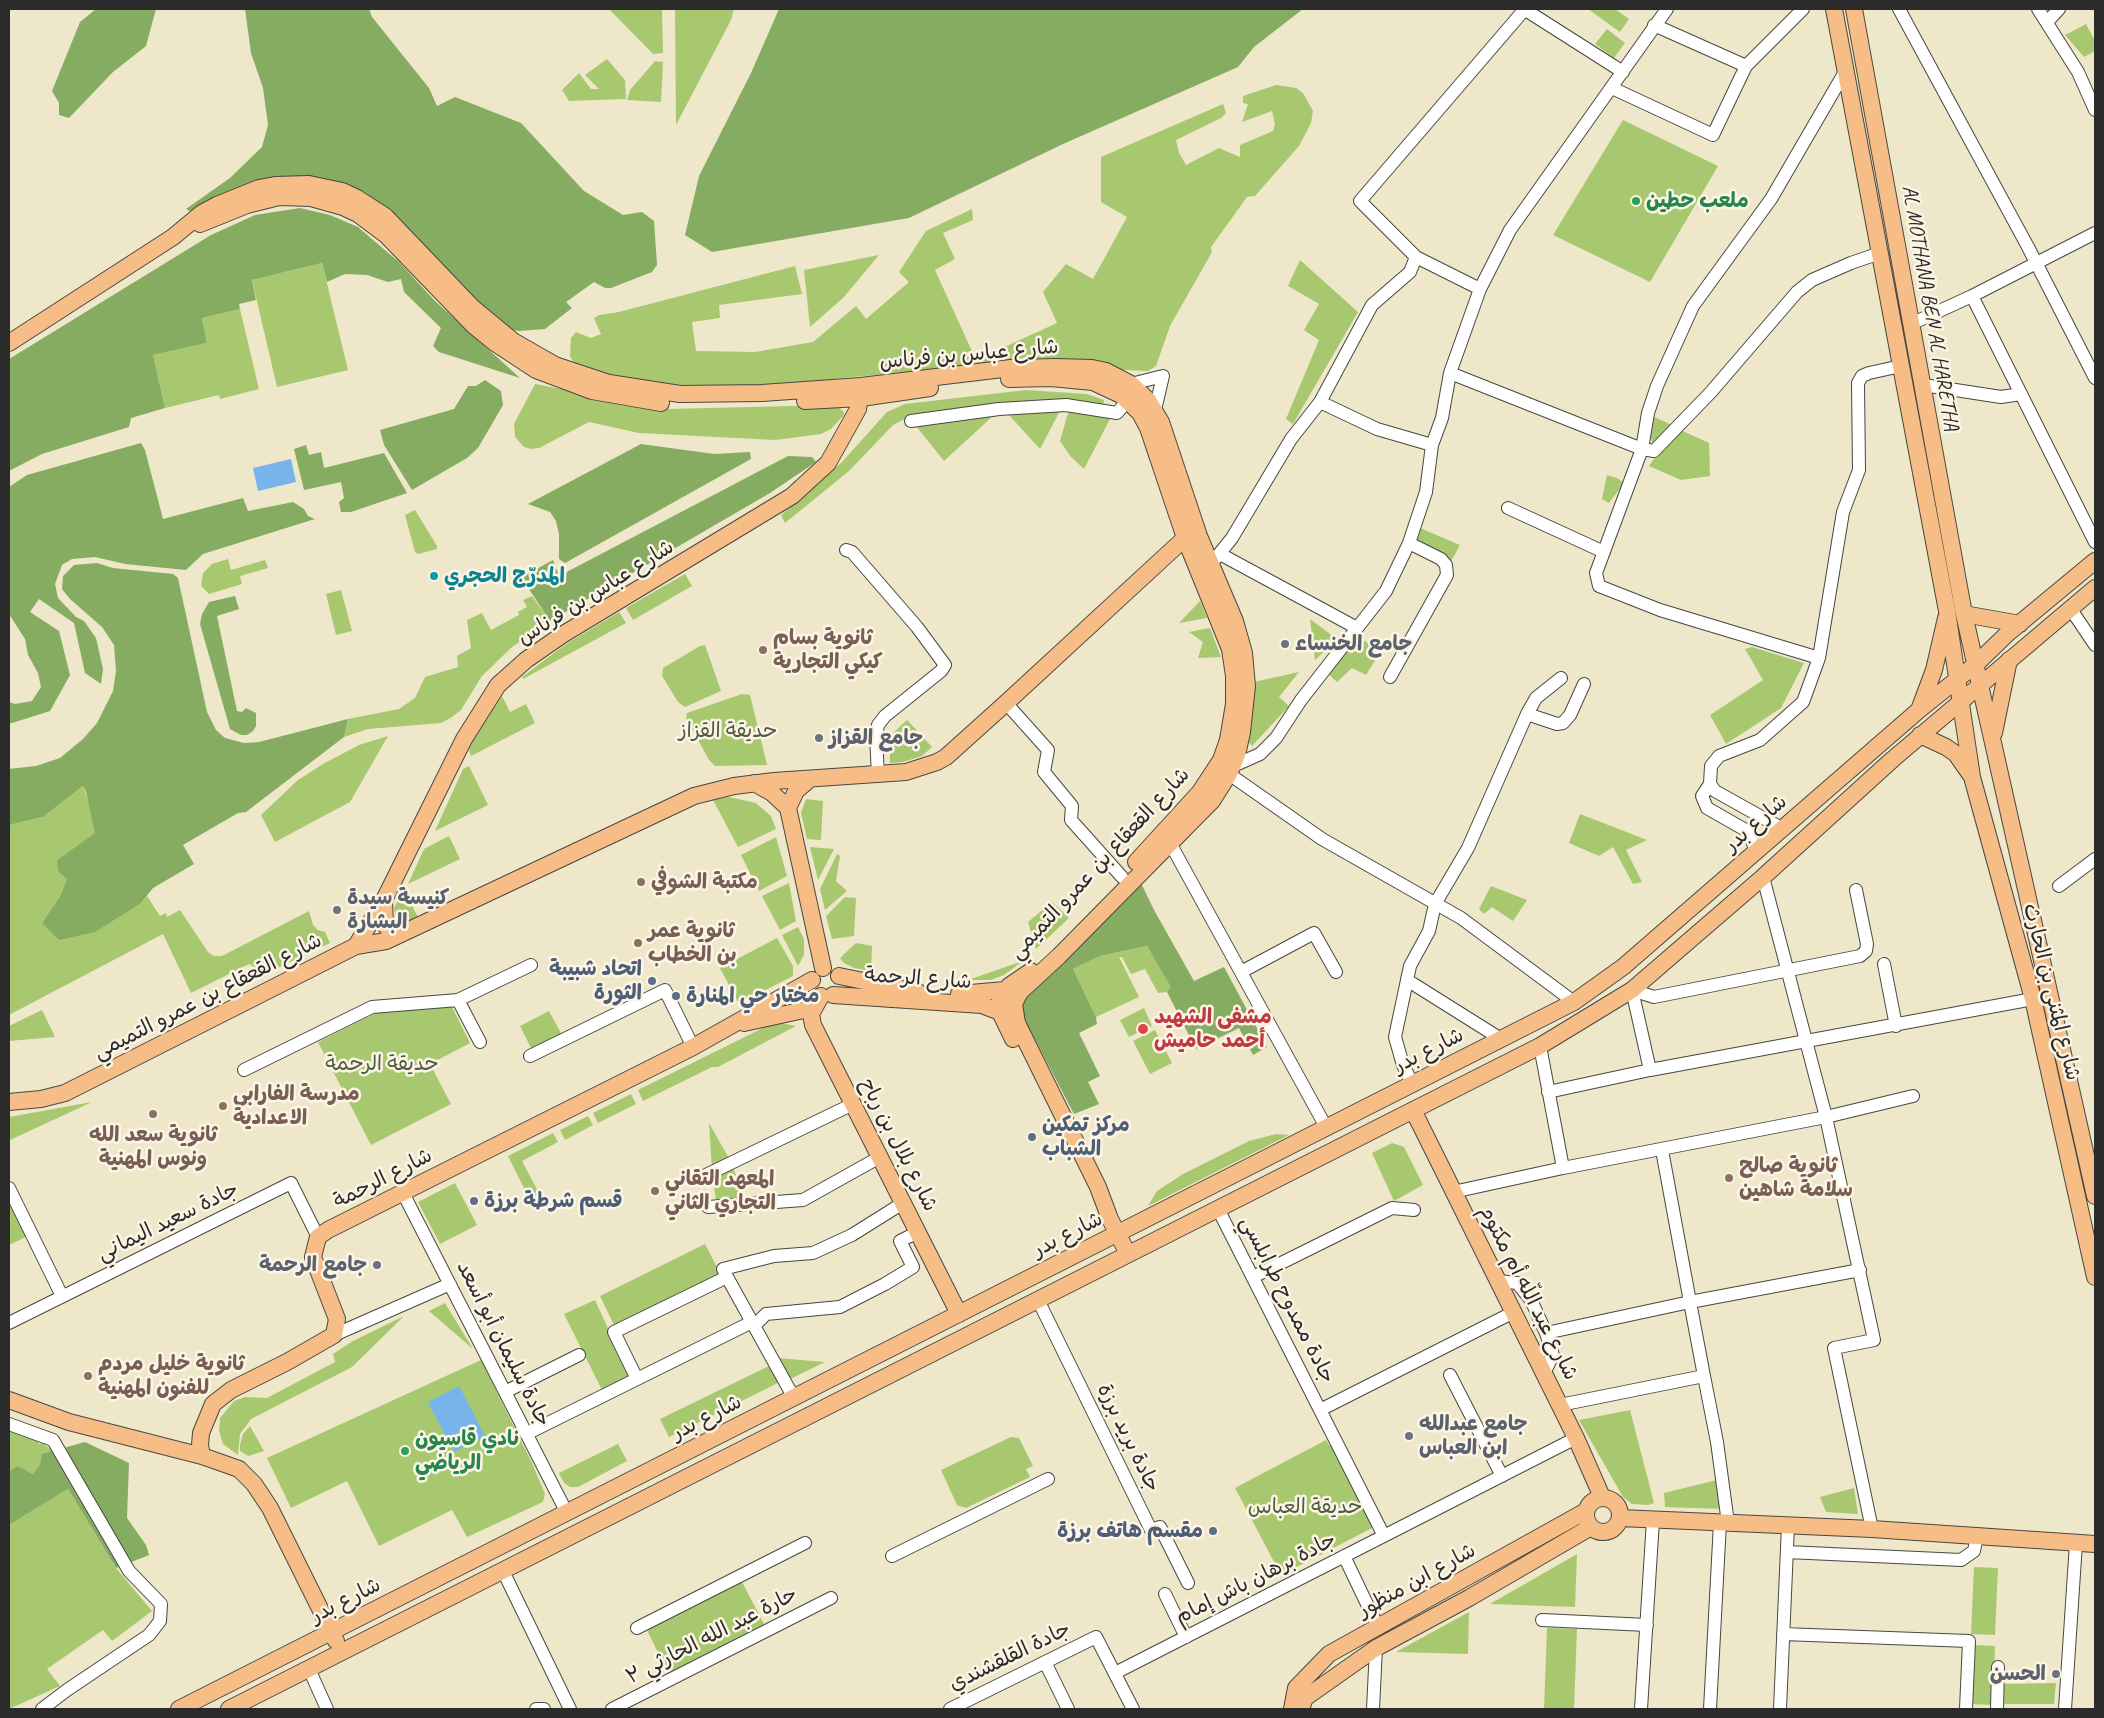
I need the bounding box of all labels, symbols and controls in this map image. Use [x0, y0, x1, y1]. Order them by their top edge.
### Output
street label: AL MOTHANA BEN AL HARETHA [1896, 183, 1964, 433]
place label: ملعب حطين [1646, 188, 1749, 214]
marker: ملعب حطين [1630, 195, 1642, 207]
street label: شارع عباس بن فرناس [878, 335, 1060, 375]
street label: شارع عباس بن فرناس [513, 535, 679, 651]
place label: المدرّج الحجري [444, 563, 565, 589]
marker: المدرّج الحجري [428, 570, 440, 582]
place label: ثانوية بسام كيكي التجارية [773, 625, 882, 675]
place label: جامع الخنساء [1295, 631, 1412, 657]
marker: جامع الخنساء [1279, 638, 1291, 650]
marker: ثانوية بسام كيكي التجارية [757, 644, 769, 656]
park label: حديقة القزاز [679, 718, 777, 744]
place label: جامع القزاز [829, 725, 923, 751]
marker: جامع القزاز [813, 732, 825, 744]
street label: شارع القعقاع بن عمرو التميمي [1005, 763, 1195, 965]
street label: شارع بدر [1719, 790, 1793, 858]
place label: مكتبة الشوفي [651, 869, 758, 895]
marker: مكتبة الشوفي [635, 876, 647, 888]
place label: كنيسة سيدة البشارة [347, 885, 449, 935]
street label: شارع المثنى بن الحارث [2017, 901, 2085, 1083]
marker: كنيسة سيدة البشارة [331, 904, 343, 916]
place label: ثانوية عمر بن الخطاب [648, 918, 736, 968]
street label: شارع القعقاع بن عمرو التميمي [90, 928, 326, 1066]
marker: ثانوية عمر بن الخطاب [632, 937, 644, 949]
place label: اتحاد شبيبة الثورة [549, 956, 642, 1006]
street label: شارع الرحمة [863, 963, 973, 995]
marker: اتحاد شبيبة الثورة [646, 975, 658, 987]
place label: مختار حي المنارة [686, 983, 819, 1009]
marker: مختار حي المنارة [670, 990, 682, 1002]
place label: مشفى الشهيد أحمد حاميش [1154, 1004, 1272, 1054]
marker: مشفى الشهيد أحمد حاميش [1136, 1022, 1150, 1036]
street label: شارع بدر [1390, 1023, 1468, 1079]
park label: حديقة الرحمة [325, 1051, 439, 1077]
street label: شارع بلال بن رباح [854, 1074, 942, 1216]
place label: مدرسة الفارابي الاعدادية [233, 1081, 360, 1131]
marker: مدرسة الفارابي الاعدادية [217, 1100, 229, 1112]
marker: ثانوية سعد الله ونوس المهنية [147, 1108, 159, 1120]
place label: مركز تمكين الشباب [1042, 1112, 1130, 1162]
place label: ثانوية سعد الله ونوس المهنية [89, 1122, 217, 1172]
marker: مركز تمكين الشباب [1026, 1131, 1038, 1143]
street label: شارع الرحمة [329, 1143, 437, 1215]
place label: ثانوية صالح سلامة شاهين [1739, 1153, 1853, 1203]
place label: المعهد التقاني التجاري الثاني [665, 1166, 776, 1216]
marker: ثانوية صالح سلامة شاهين [1723, 1172, 1735, 1184]
street label: جادة سعيد اليماني [93, 1177, 243, 1267]
marker: المعهد التقاني التجاري الثاني [649, 1185, 661, 1197]
place label: قسم شرطة برزة [484, 1188, 623, 1214]
marker: قسم شرطة برزة [468, 1195, 480, 1207]
street label: شارع عبد اللّه أم مكتوم [1473, 1201, 1583, 1385]
street label: شارع بدر [1029, 1207, 1107, 1263]
street label: جادة ممدوح طرابلسي [1234, 1212, 1340, 1388]
place label: جامع الرحمة [259, 1252, 367, 1278]
street label: جادة سليمان أبو أسعد [450, 1257, 556, 1431]
marker: جامع الرحمة [371, 1259, 383, 1271]
place label: ثانوية خليل مردم للفنون المهنية [98, 1351, 244, 1401]
marker: ثانوية خليل مردم للفنون المهنية [82, 1370, 94, 1382]
street label: جادة بريد برزة [1091, 1380, 1165, 1496]
street label: شارع بدر [668, 1390, 746, 1446]
place label: جامع عبدالله ابن العباس [1419, 1411, 1528, 1461]
place label: نادي قاسيون الرياضي [415, 1426, 519, 1476]
marker: جامع عبدالله ابن العباس [1403, 1430, 1415, 1442]
marker: نادي قاسيون الرياضي [399, 1445, 411, 1457]
park label: حديقة العباس [1248, 1494, 1362, 1520]
place label: مقسم هاتف برزة [1057, 1518, 1203, 1544]
marker: مقسم هاتف برزة [1207, 1525, 1219, 1537]
street label: جادة برهان باش إمام [1171, 1528, 1341, 1630]
street label: شارع ابن منظور [1354, 1538, 1480, 1624]
street label: شارع بدر [307, 1573, 385, 1629]
street label: حارة عبد الله الحارثي ٣ [622, 1582, 802, 1690]
street label: جادة القلقشندي [945, 1617, 1075, 1697]
place label: الحسن [1990, 1661, 2046, 1687]
marker: الحسن [2050, 1668, 2062, 1680]

